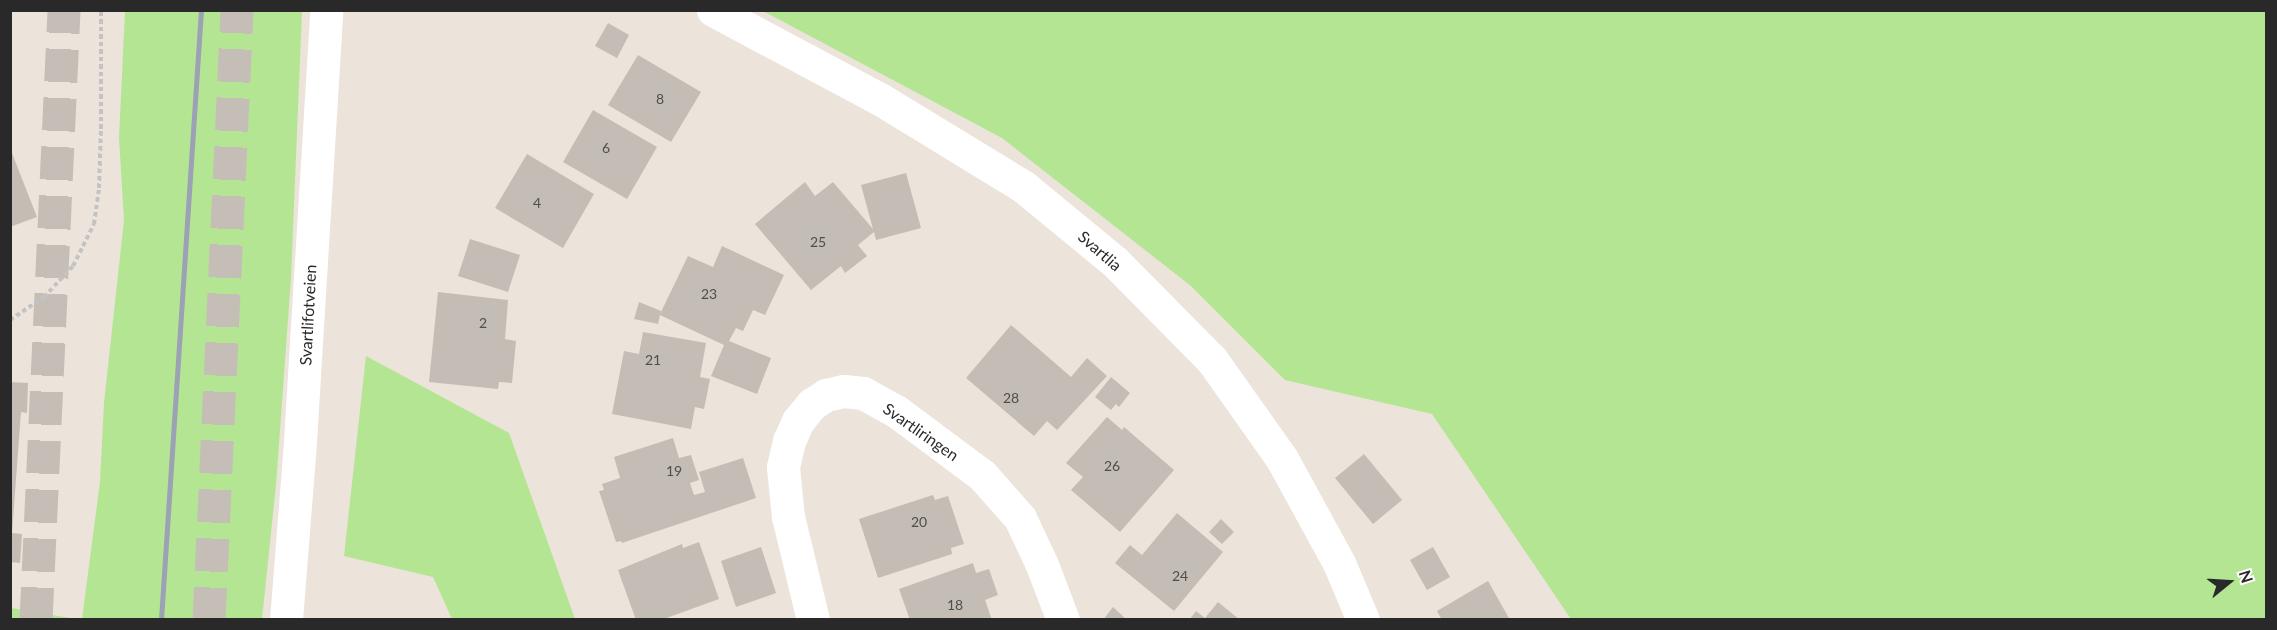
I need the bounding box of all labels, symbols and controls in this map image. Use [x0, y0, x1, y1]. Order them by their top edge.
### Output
house number: 8 [656, 91, 664, 107]
house number: 6 [602, 140, 610, 156]
house number: 4 [533, 195, 541, 211]
street label: Svartlia [1074, 227, 1126, 275]
house number: 25 [810, 234, 826, 250]
street label: Svartlifotveien [296, 264, 320, 366]
house number: 23 [701, 286, 717, 302]
house number: 2 [479, 315, 487, 331]
house number: 21 [645, 352, 661, 368]
house number: 28 [1003, 390, 1019, 406]
street label: Svartliringen [880, 399, 962, 465]
house number: 26 [1104, 458, 1120, 474]
house number: 19 [666, 463, 682, 479]
house number: 20 [911, 514, 927, 530]
north arrow [2199, 552, 2259, 612]
text: N [2236, 567, 2258, 585]
house number: 24 [1172, 568, 1188, 584]
house number: 18 [947, 597, 963, 613]

